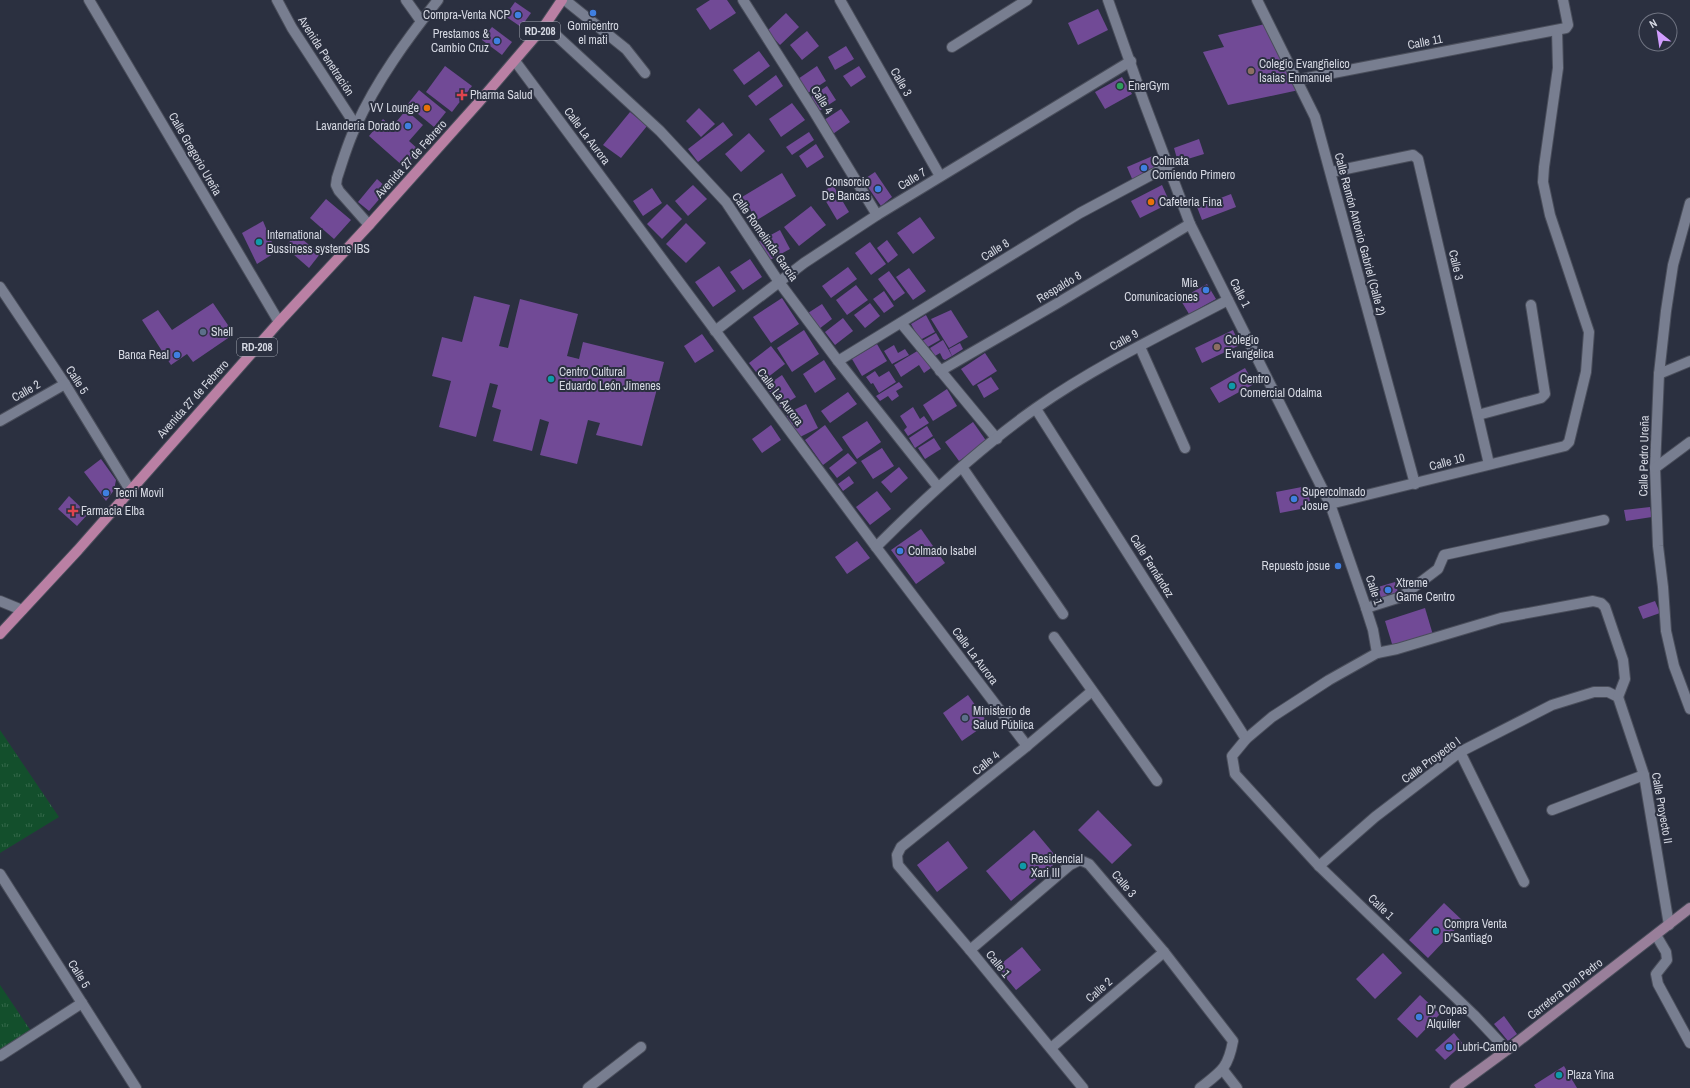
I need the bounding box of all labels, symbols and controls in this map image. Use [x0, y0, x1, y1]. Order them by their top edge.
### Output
place label: Compra-Venta NCP [423, 7, 510, 23]
marker: Gomicentro el mati [588, 8, 598, 18]
marker: Compra-Venta NCP [513, 10, 523, 20]
street label: Avenida Penetración [294, 12, 358, 99]
north arrow [1638, 12, 1678, 52]
text: N [1647, 16, 1659, 31]
place label: Gomicentro el mati [567, 18, 619, 48]
road number: RD-208 [520, 22, 560, 40]
place label: Prestamos & Cambio Cruz [431, 26, 489, 56]
street label: Calle 11 [1406, 31, 1444, 53]
marker: Prestamos & Cambio Cruz [492, 36, 502, 46]
place label: Colegio Evangñelico Isaias Enmanuel [1259, 56, 1350, 86]
street label: Calle 3 [886, 65, 916, 99]
marker: Colegio Evangñelico Isaias Enmanuel [1246, 66, 1256, 76]
place label: EnerGym [1128, 78, 1170, 94]
marker: EnerGym [1115, 81, 1125, 91]
street label: Calle 4 [807, 83, 837, 118]
place label: Pharma Salud [470, 87, 532, 103]
marker: Pharma Salud [457, 90, 467, 100]
place label: VV Lounge [370, 100, 419, 116]
marker: VV Lounge [422, 103, 432, 113]
street label: Calle La Aurora [560, 104, 614, 168]
street label: Calle Gregorio Ureña [165, 109, 226, 199]
street label: Avenida 27 de Febrero [371, 116, 450, 202]
place label: Lavandería Dorado [316, 118, 400, 134]
marker: Lavandería Dorado [403, 121, 413, 131]
street label: Calle Ramón Antonio Gabriel (Calle 2) [1331, 151, 1389, 317]
place label: Colmata Comiendo Primero [1152, 153, 1235, 183]
marker: Colmata Comiendo Primero [1139, 163, 1149, 173]
street label: Calle 7 [895, 164, 930, 194]
place label: Consorcio De Bancas [822, 174, 870, 204]
marker: Consorcio De Bancas [873, 184, 883, 194]
street label: Calle Romelinda García [728, 189, 802, 285]
place label: Cafeteria Fina [1159, 194, 1222, 210]
marker: Cafeteria Fina [1146, 197, 1156, 207]
place label: International Bussiness systems IBS [267, 227, 370, 257]
street label: Calle 8 [978, 235, 1012, 265]
marker: International Bussiness systems IBS [254, 237, 264, 247]
street label: Calle 3 [1445, 248, 1467, 282]
street label: Respaldo 8 [1034, 267, 1084, 307]
place label: Mia Comunicaciones [1124, 275, 1199, 305]
street label: Calle 1 [1226, 276, 1254, 311]
marker: Mia Comunicaciones [1201, 285, 1211, 295]
place label: Shell [211, 324, 233, 340]
street label: Calle 9 [1107, 326, 1141, 354]
marker: Shell [198, 327, 208, 337]
place label: Colegio Evangelica [1225, 332, 1274, 362]
road number: RD-208 [237, 338, 277, 356]
marker: Colegio Evangelica [1212, 342, 1222, 352]
place label: Banca Real [118, 347, 169, 363]
marker: Banca Real [172, 350, 182, 360]
street label: Avenida 27 de Febrero [153, 356, 232, 442]
street label: Calle 5 [62, 363, 92, 398]
place label: Centro Cultural Eduardo León Jimenes [559, 364, 661, 394]
street label: Calle La Aurora [753, 365, 807, 429]
place label: Centro Comercial Odalma [1240, 371, 1323, 401]
marker: Centro Cultural Eduardo León Jimenes [546, 374, 556, 384]
street label: Calle 2 [9, 376, 43, 406]
marker: Centro Comercial Odalma [1227, 381, 1237, 391]
street label: Calle Pedro Ureña [1635, 415, 1653, 497]
street label: Calle 10 [1427, 450, 1467, 474]
place label: Supercolmado Josue [1302, 484, 1365, 514]
place label: Tecni Movil [114, 485, 164, 501]
marker: Tecni Movil [101, 488, 111, 498]
marker: Supercolmado Josue [1289, 494, 1299, 504]
place label: Farmacia Elba [81, 503, 145, 519]
marker: Farmacia Elba [68, 506, 78, 516]
street label: Calle Fernández [1126, 531, 1178, 601]
place label: Colmado Isabel [908, 543, 976, 559]
marker: Colmado Isabel [895, 546, 905, 556]
place label: Repuesto josue [1262, 558, 1330, 574]
marker: Repuesto josue [1333, 561, 1343, 571]
street label: Calle 1 [1362, 573, 1387, 608]
place label: Xtreme Game Centro [1396, 575, 1455, 605]
marker: Xtreme Game Centro [1383, 585, 1393, 595]
street label: Calle La Aurora [948, 624, 1002, 688]
place label: Ministerio de Salud Pública [973, 703, 1034, 733]
marker: Ministerio de Salud Pública [960, 713, 970, 723]
street label: Calle Proyecto I [1398, 733, 1464, 787]
street label: Calle 4 [969, 747, 1003, 779]
street label: Calle Proyecto II [1648, 771, 1676, 845]
place label: Residencial Xari III [1031, 851, 1083, 881]
marker: Residencial Xari III [1018, 861, 1028, 871]
street label: Calle 3 [1108, 867, 1140, 901]
street label: Calle 1 [1364, 891, 1398, 924]
place label: Compra Venta D'Santiago [1444, 916, 1507, 946]
marker: Compra Venta D'Santiago [1431, 926, 1441, 936]
street label: Calle 1 [982, 947, 1014, 981]
street label: Carretera Don Pedro [1524, 955, 1606, 1023]
street label: Calle 5 [64, 957, 94, 992]
street label: Calle 2 [1082, 974, 1116, 1006]
place label: D' Copas Alquiler [1426, 1002, 1467, 1032]
marker: D' Copas Alquiler [1414, 1012, 1424, 1022]
place label: Lubri-Cambio [1457, 1039, 1517, 1055]
marker: Lubri-Cambio [1444, 1042, 1454, 1052]
place label: Plaza Yina [1567, 1067, 1615, 1083]
marker: Plaza Yina [1554, 1070, 1564, 1080]

